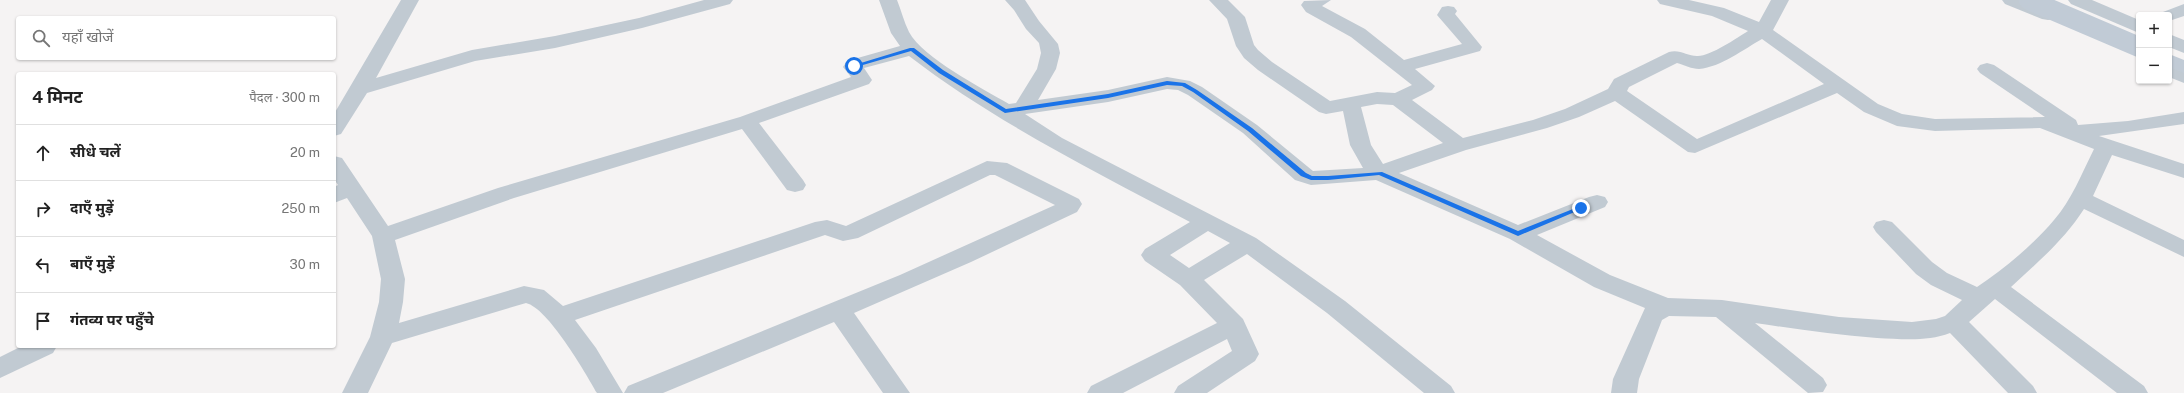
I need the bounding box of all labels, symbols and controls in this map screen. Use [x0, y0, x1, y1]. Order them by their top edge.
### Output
map controls [2136, 12, 2172, 84]
button: + [2136, 12, 2172, 48]
search box [16, 16, 336, 60]
icon: search [30, 27, 52, 49]
text: यहाँ खोजें [62, 28, 113, 45]
button: − [2136, 48, 2172, 84]
route start [845, 57, 863, 75]
text: 4 मिनट [32, 87, 83, 107]
text: पैदल · 300 m [249, 90, 320, 105]
icon: ahead [32, 142, 54, 164]
text: सीधे चलें [70, 143, 121, 160]
text: 20 m [290, 145, 320, 160]
icon: right [32, 198, 54, 220]
text: दाएँ मुड़ें [70, 199, 114, 216]
route end [1572, 199, 1590, 217]
text: 250 m [282, 201, 320, 216]
icon: left [32, 254, 54, 276]
text: बाएँ मुड़ें [70, 255, 115, 272]
text: 30 m [290, 257, 320, 272]
icon: arrive [32, 310, 54, 332]
text: गंतव्य पर पहुँचे [70, 311, 154, 328]

